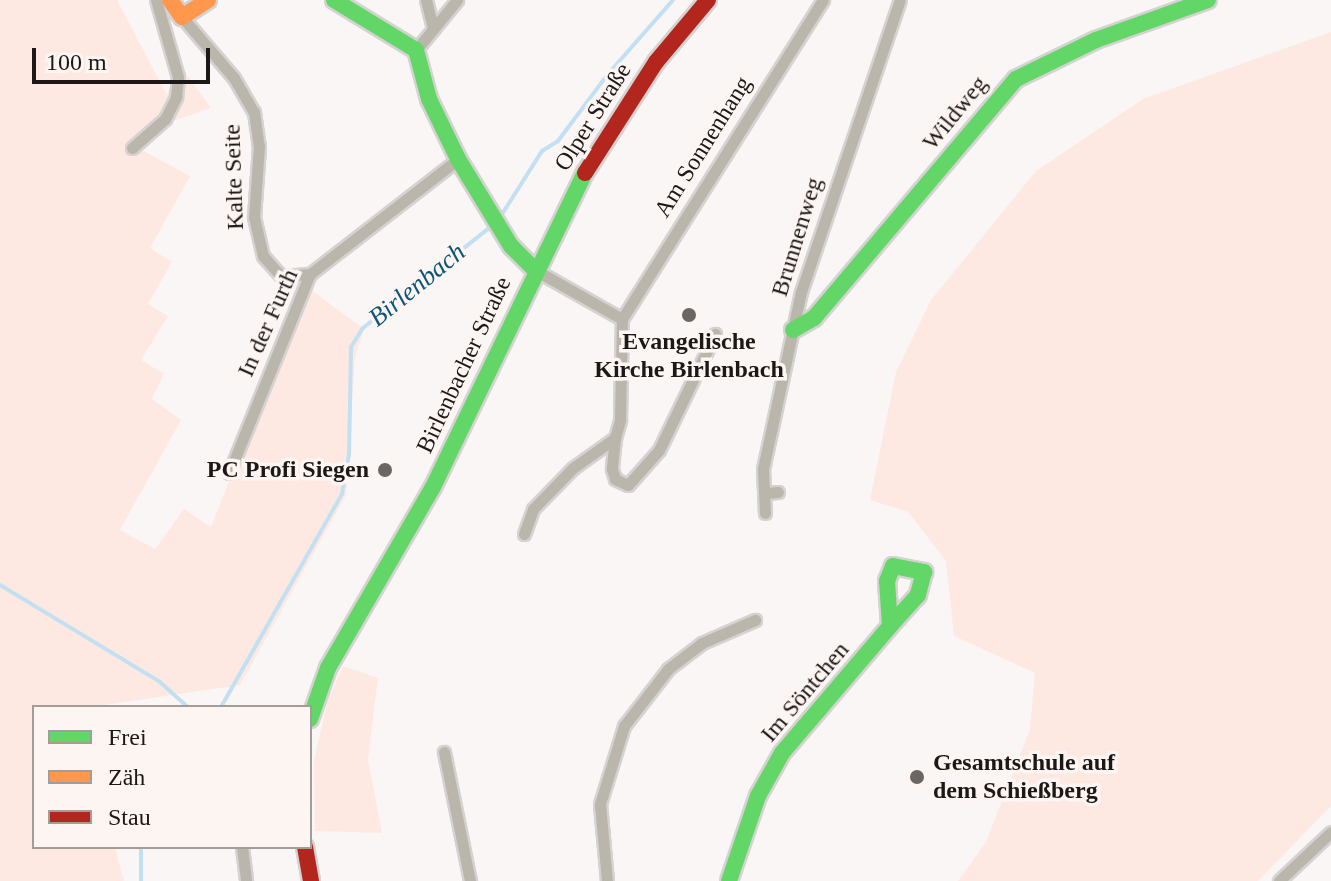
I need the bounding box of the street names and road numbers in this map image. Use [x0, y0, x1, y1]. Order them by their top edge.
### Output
street label: Olper Straße [548, 58, 638, 176]
street label: Wildweg [916, 70, 994, 156]
street label: Am Sonnenhang [648, 71, 758, 223]
street label: Kalte Seite [218, 124, 250, 230]
street label: Brunnenweg [765, 174, 829, 300]
street label: In der Furth [232, 265, 304, 381]
street label: Birlenbacher Straße [411, 272, 517, 458]
street label: Im Söntchen [755, 636, 855, 748]

